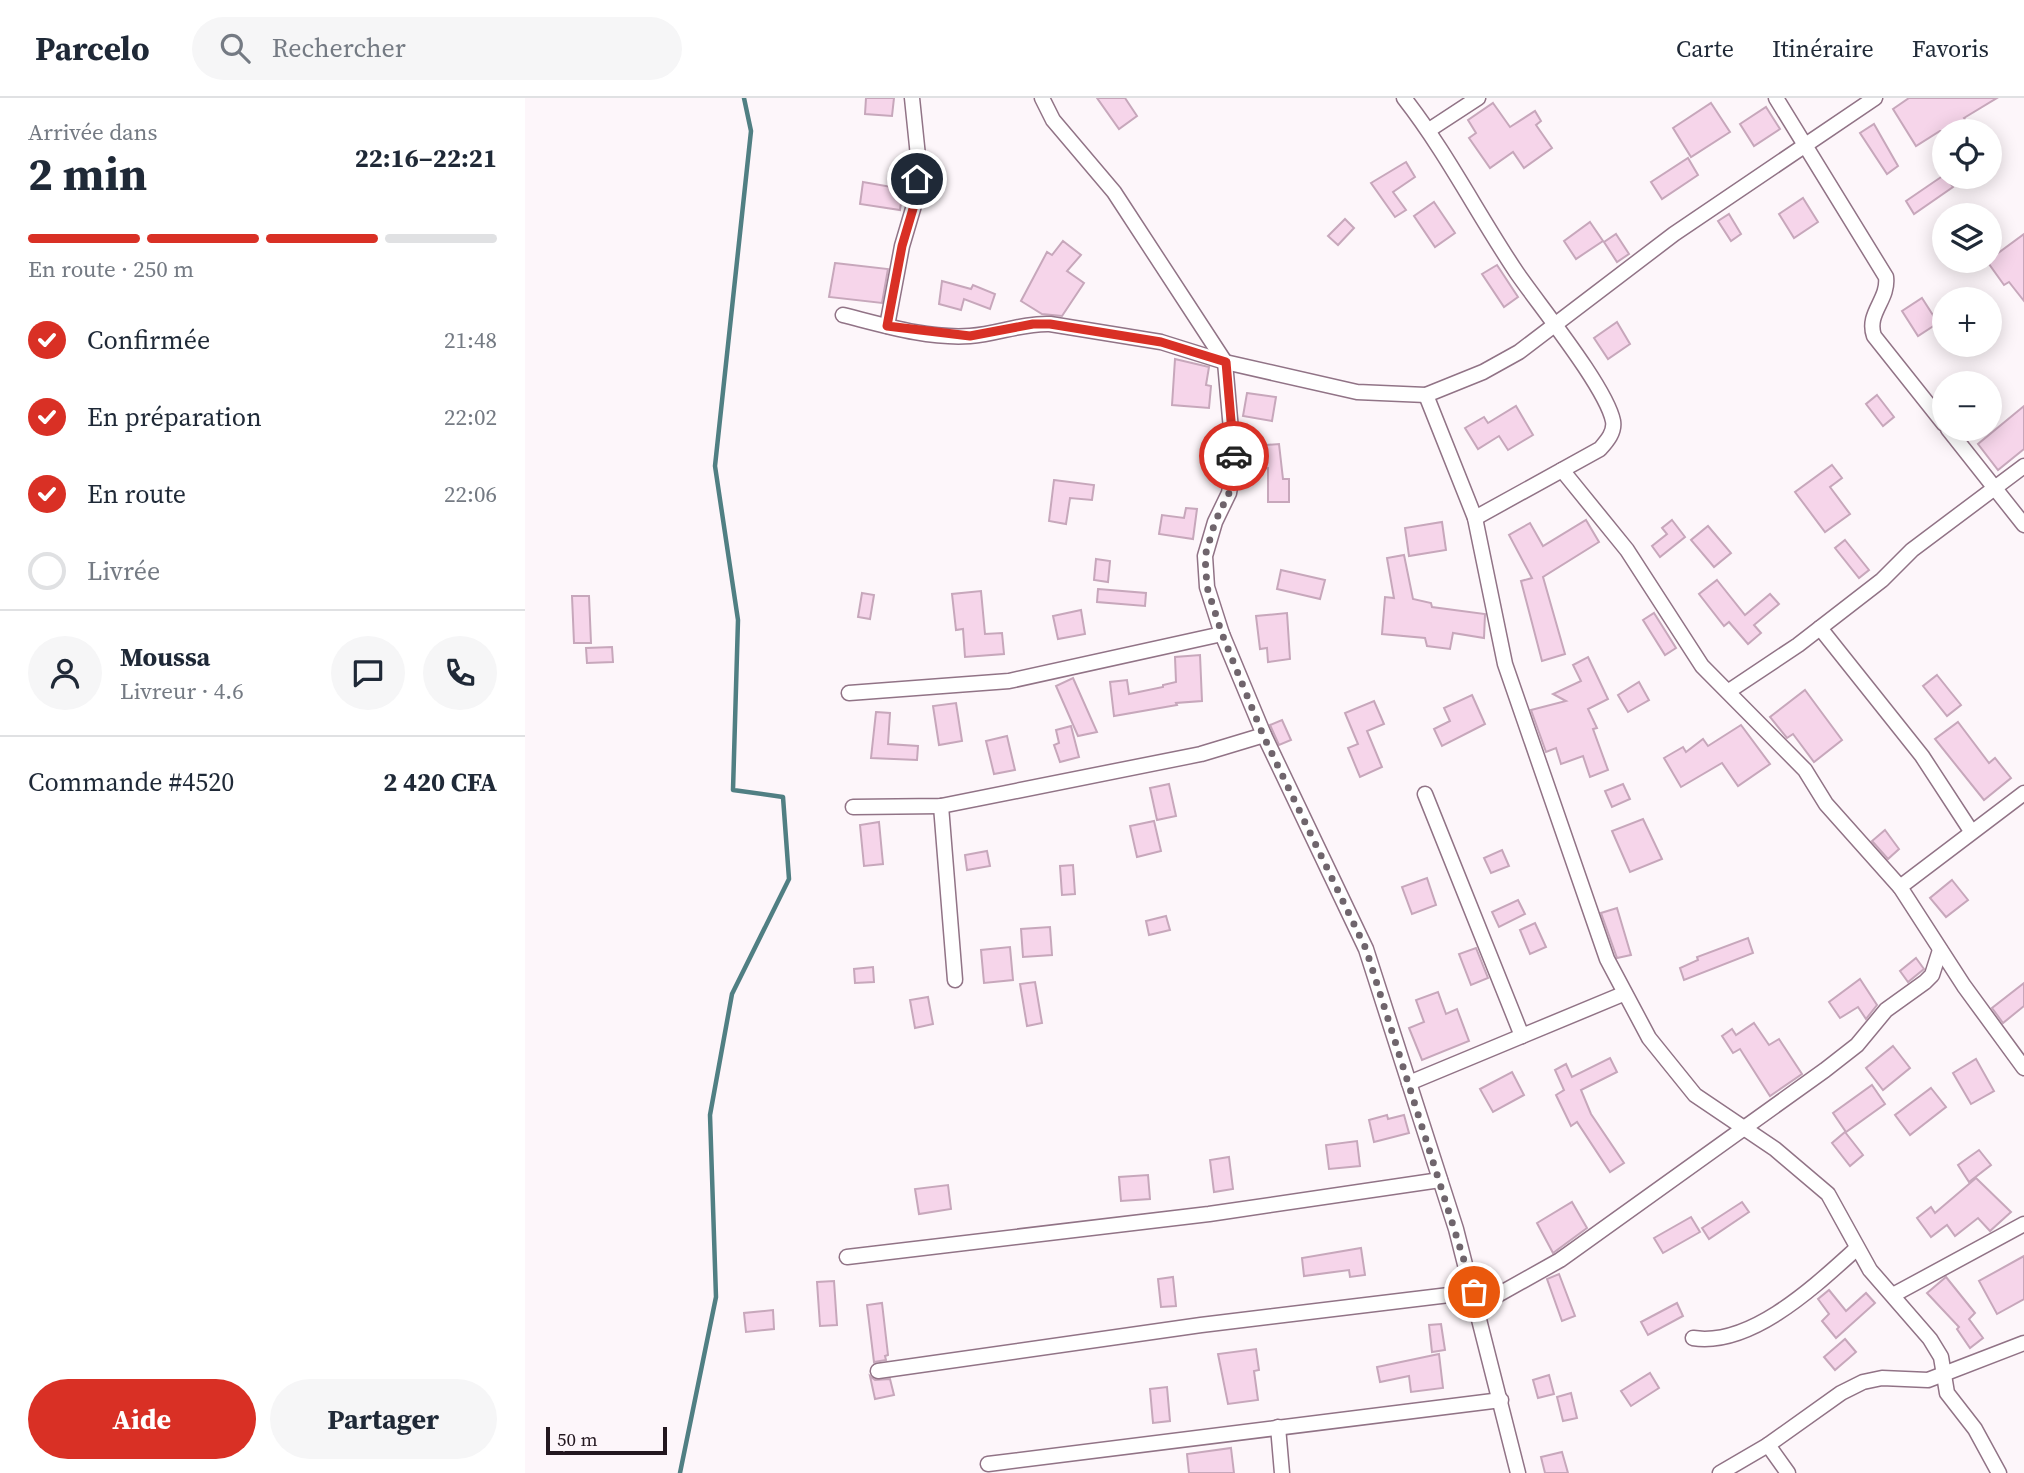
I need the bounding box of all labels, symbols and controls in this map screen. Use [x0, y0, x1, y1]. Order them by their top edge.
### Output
search box [192, 17, 682, 80]
text: Parcelo [35, 26, 150, 71]
icon: search [216, 29, 254, 67]
text: Rechercher [272, 30, 406, 66]
text: Carte [1676, 32, 1734, 65]
text: Itinéraire [1772, 32, 1874, 65]
text: Favoris [1912, 32, 1989, 65]
text: Arrivée dans [28, 116, 158, 148]
map controls [1932, 119, 2002, 441]
button: locate [1932, 119, 2002, 189]
text: 22:16–22:21 [355, 140, 497, 176]
text: 2 min [28, 142, 147, 205]
pin [887, 149, 947, 209]
icon: home [898, 160, 936, 198]
button: layers [1932, 203, 2002, 273]
text: En route · 250 m [28, 253, 194, 285]
button: + [1932, 287, 2002, 357]
icon: check [28, 321, 66, 359]
text: Confirmée [87, 322, 210, 358]
text: 21:48 [444, 324, 497, 356]
button: − [1932, 371, 2002, 441]
icon: check [28, 398, 66, 436]
text: En préparation [87, 399, 262, 435]
text: 22:02 [444, 401, 497, 433]
courier [1199, 421, 1269, 491]
icon: car [1215, 437, 1253, 475]
icon: check [28, 475, 66, 513]
text: En route [87, 476, 186, 512]
text: 22:06 [444, 478, 497, 510]
text: Livrée [87, 553, 160, 589]
button: person [28, 636, 102, 710]
button: chat [331, 636, 405, 710]
button: phone [423, 636, 497, 710]
text: Moussa [120, 639, 210, 675]
text: Livreur · 4.6 [120, 675, 244, 707]
text: Commande #4520 [28, 764, 234, 800]
text: 2 420 CFA [383, 764, 497, 800]
pin [1444, 1262, 1504, 1322]
icon: bag [1455, 1273, 1493, 1311]
button: Aide [28, 1379, 256, 1459]
button: Partager [270, 1379, 497, 1459]
scale bar [546, 1424, 667, 1456]
text: 50 m [557, 1426, 598, 1452]

